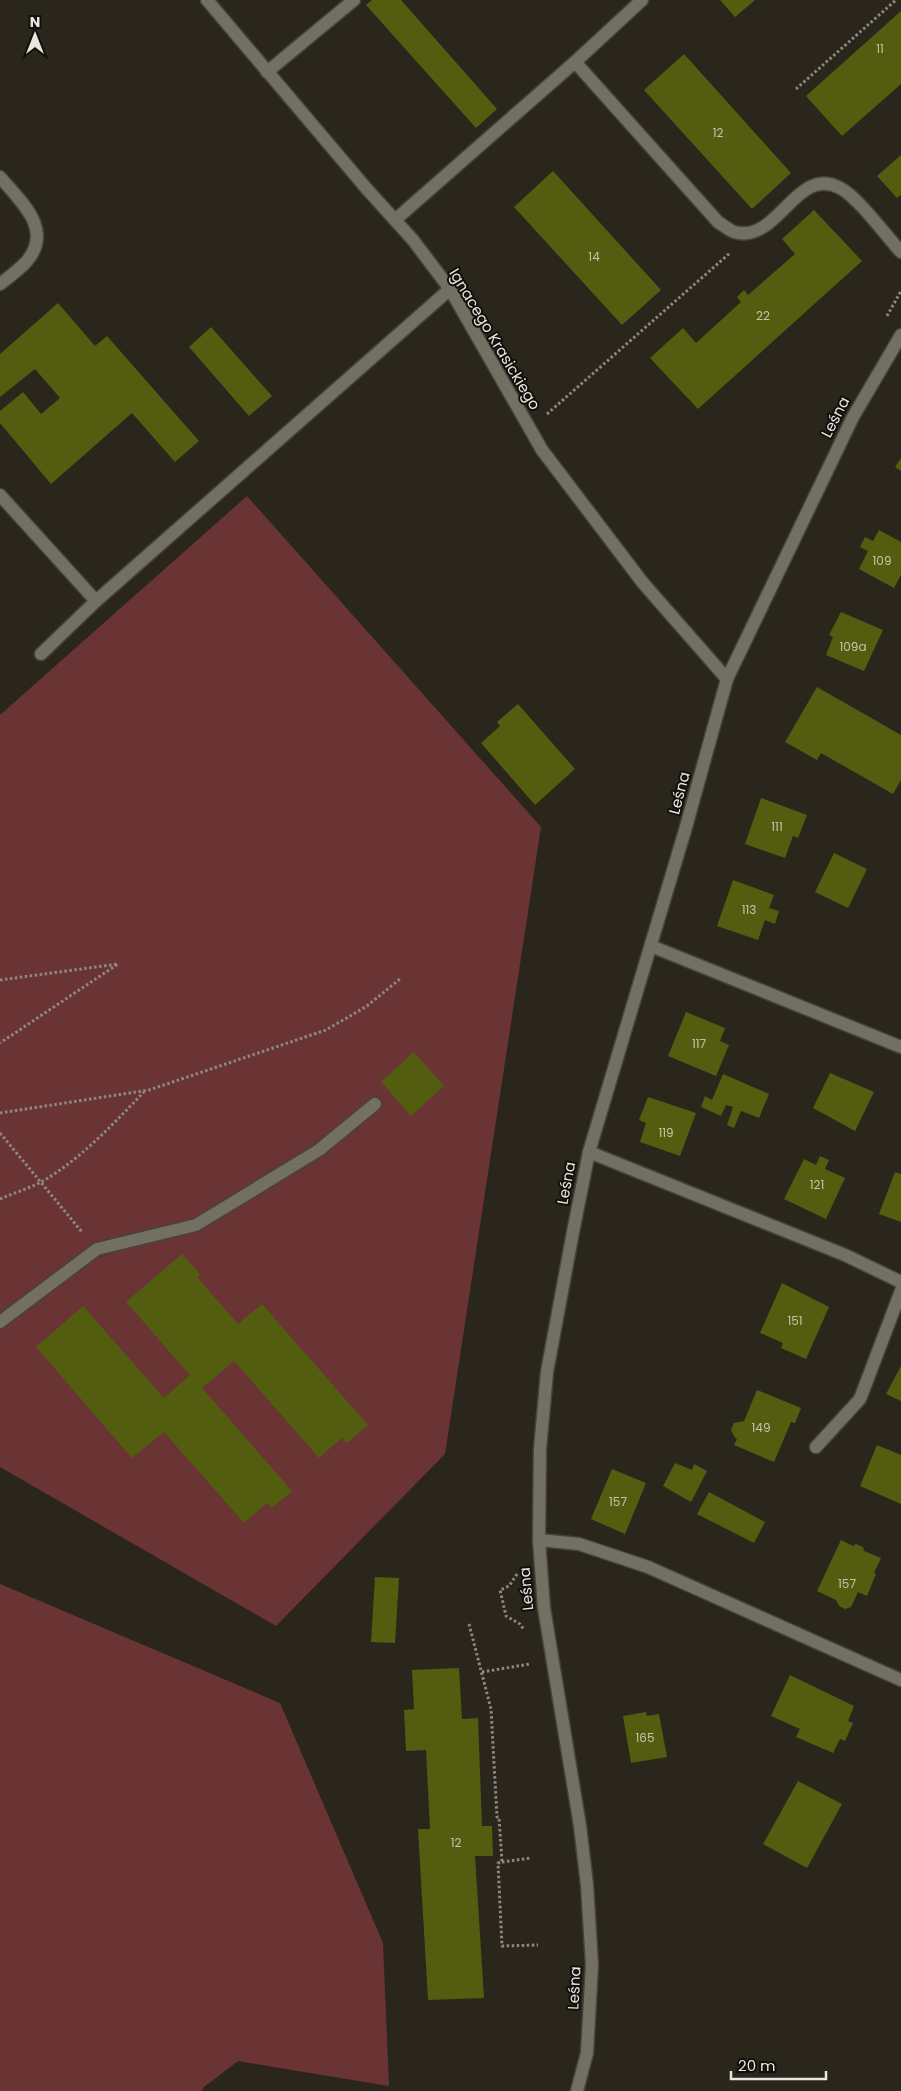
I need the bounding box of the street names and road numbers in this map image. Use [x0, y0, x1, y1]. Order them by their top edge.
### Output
street label: Ignacego Krasickiego [444, 264, 546, 414]
street label: Leśna [816, 393, 854, 441]
street label: Leśna [663, 769, 695, 817]
street label: Leśna [552, 1160, 580, 1206]
street label: Leśna [514, 1566, 538, 1612]
street label: Leśna [562, 1966, 586, 2010]

